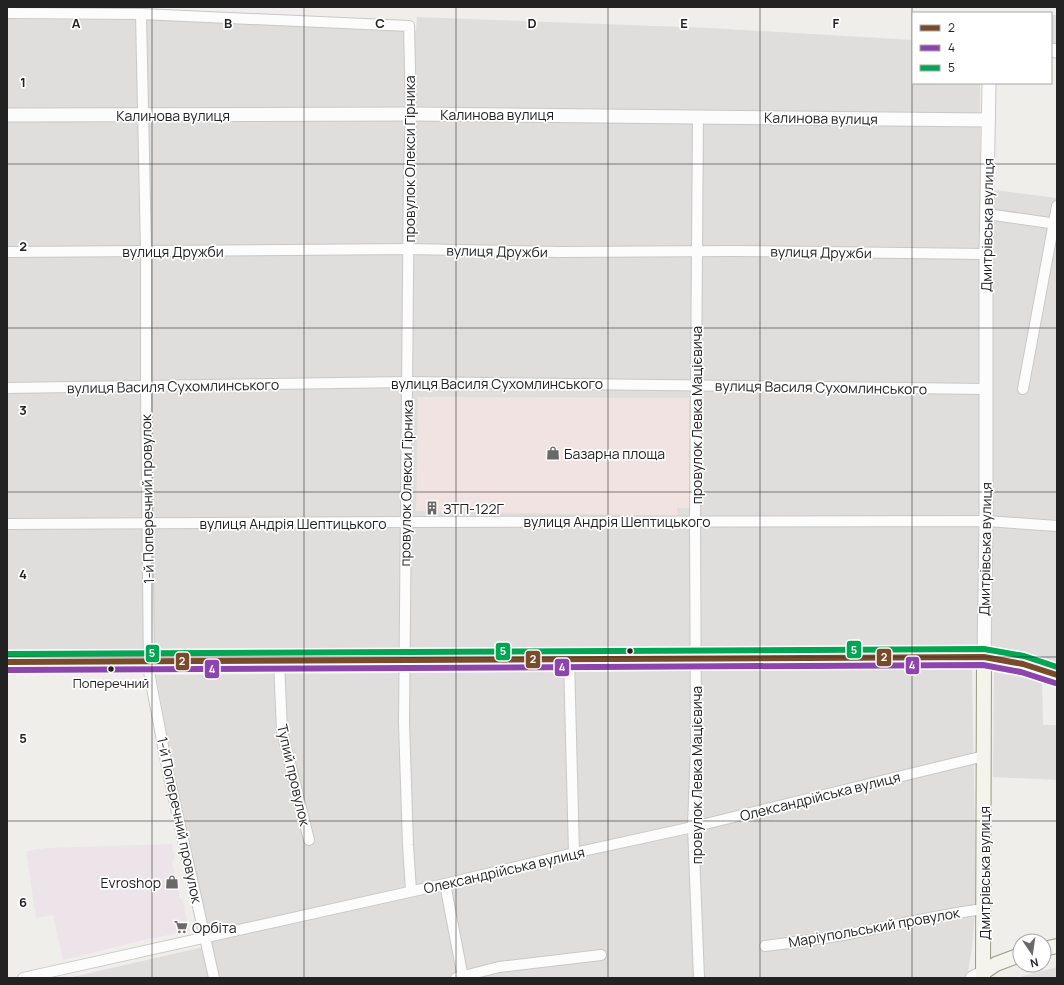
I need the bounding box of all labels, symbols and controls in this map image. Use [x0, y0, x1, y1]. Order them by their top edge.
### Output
legend [912, 12, 1052, 84]
text: A [72, 14, 81, 32]
text: B [224, 14, 232, 32]
text: C [375, 14, 385, 32]
text: D [527, 14, 537, 32]
text: E [680, 14, 688, 32]
text: F [833, 14, 840, 32]
text: 2 [948, 19, 955, 36]
text: 4 [948, 39, 955, 56]
text: 5 [948, 59, 955, 76]
text: 1 [20, 73, 26, 91]
street label: провулок Олекси Гірника [400, 76, 419, 242]
street label: Калинова вулиця [440, 105, 554, 124]
street label: Калинова вулиця [116, 106, 230, 125]
street label: Калинова вулиця [764, 108, 878, 128]
street label: Дмитрівська вулиця [976, 158, 998, 292]
text: 2 [19, 237, 27, 255]
street label: вулиця Дружби [446, 241, 548, 261]
street label: вулиця Дружби [122, 242, 224, 261]
street label: вулиця Дружби [770, 242, 872, 262]
street label: провулок Левка Мацієвича [687, 326, 706, 504]
street label: вулиця Василя Сухомлинського [391, 374, 603, 393]
street label: вулиця Василя Сухомлинського [67, 375, 279, 397]
street label: вулиця Василя Сухомлинського [715, 376, 927, 398]
street label: провулок Олекси Гірника [395, 399, 417, 567]
text: 3 [19, 401, 27, 419]
street label: 1-й Поперечний провулок [136, 413, 158, 584]
place label: Базарна площа [564, 444, 665, 463]
shop icon: Базарна площа [545, 445, 561, 461]
street label: Дмитрівська вулиця [974, 482, 996, 616]
place label: ЗТП-122Г [443, 499, 504, 518]
building icon: ЗТП-122Г [424, 500, 440, 516]
street label: вулиця Андрія Шептицького [523, 512, 711, 531]
street label: вулиця Андрія Шептицького [199, 514, 387, 533]
text: 4 [19, 565, 27, 583]
line badge: 5 [846, 640, 862, 659]
line badge: 5 [495, 642, 511, 661]
text: 5 [851, 642, 857, 657]
text: 5 [500, 643, 506, 658]
line badge: 5 [145, 644, 160, 663]
text: 5 [149, 645, 155, 660]
unlabelled marker [625, 646, 635, 656]
line badge: 2 [876, 648, 892, 667]
text: 2 [881, 649, 887, 664]
line badge: 2 [525, 650, 541, 669]
text: 2 [530, 651, 536, 666]
line badge: 2 [175, 652, 190, 671]
text: 2 [179, 653, 185, 668]
line badge: 4 [905, 656, 920, 675]
text: 4 [909, 657, 916, 672]
line badge: 4 [554, 658, 570, 677]
line badge: 4 [204, 659, 220, 679]
text: 4 [559, 659, 566, 674]
text: 4 [209, 661, 216, 676]
marker: Поперечний [106, 664, 116, 674]
place label: Поперечний [73, 674, 149, 692]
street label: провулок Левка Мацієвича [687, 686, 706, 864]
street label: Тупий провулок [273, 722, 315, 829]
text: 5 [19, 729, 27, 747]
street label: 1-й Поперечний провулок [153, 735, 207, 906]
street label: Олександрійська вулиця [738, 767, 902, 825]
street label: Дмитрівська вулиця [975, 806, 994, 940]
street label: Олександрійська вулиця [422, 842, 586, 898]
place label: Evroshop [101, 873, 161, 892]
shop icon: Evroshop [164, 874, 180, 890]
text: 6 [19, 893, 27, 911]
street label: Маріупольський провулок [787, 902, 962, 951]
place label: Орбіта [192, 918, 236, 937]
supermarket icon: Орбіта [173, 919, 189, 935]
north arrow [1012, 933, 1052, 973]
text: N [1029, 955, 1040, 971]

